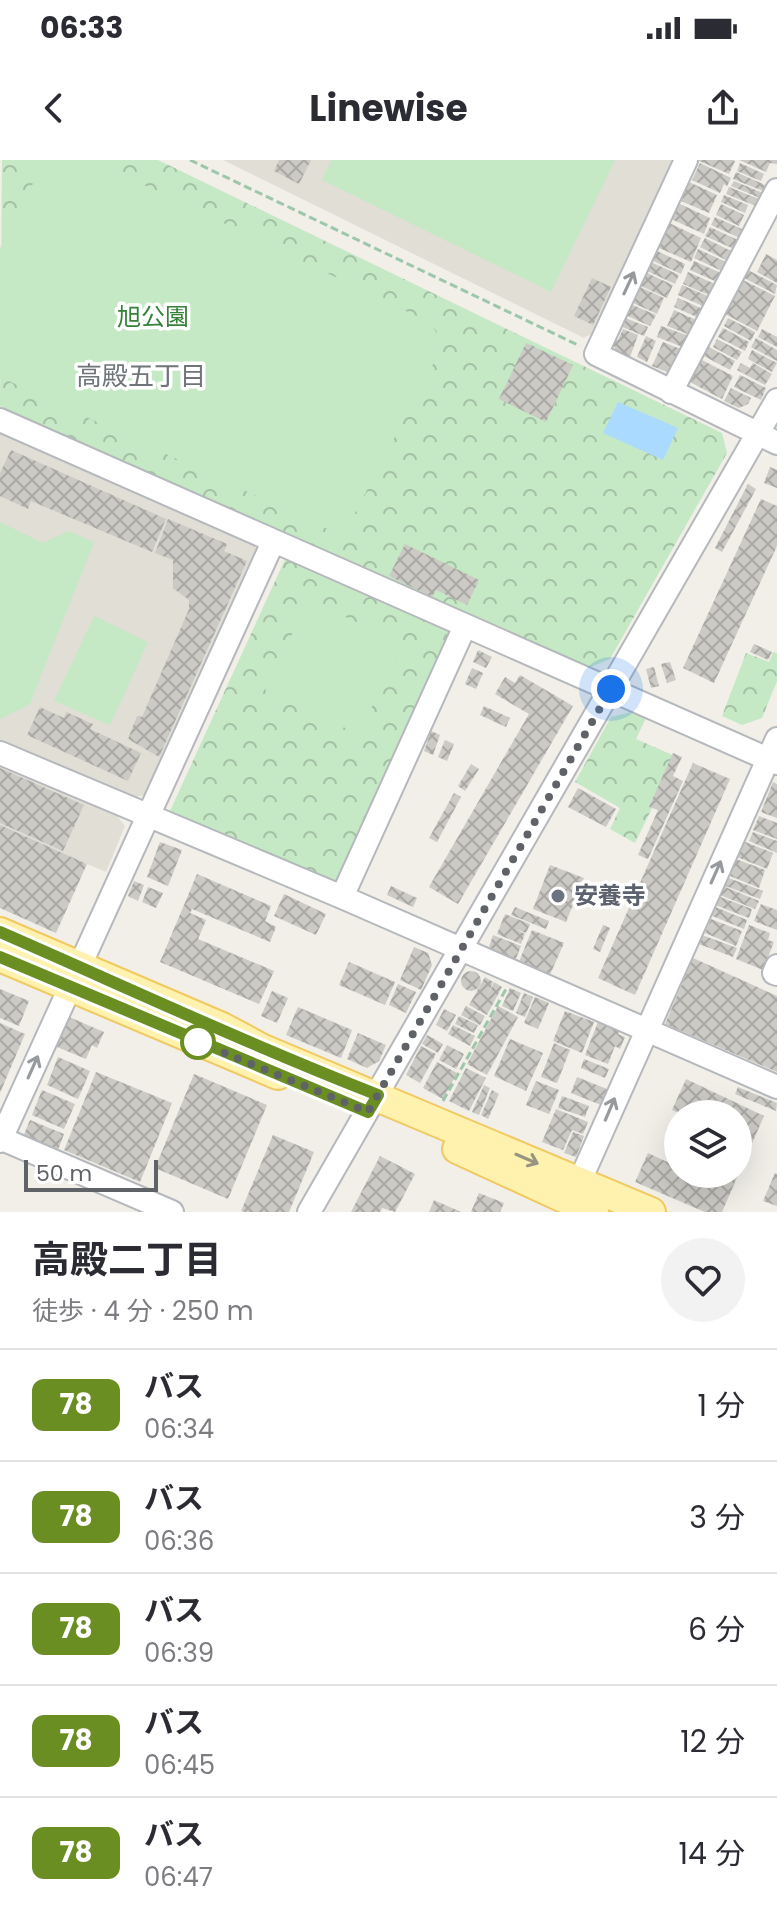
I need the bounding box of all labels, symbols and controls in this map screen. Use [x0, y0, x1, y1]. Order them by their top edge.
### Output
text: 06:33 [40, 6, 124, 49]
text: Linewise [309, 83, 468, 134]
icon: back [32, 86, 76, 130]
icon: share [701, 86, 745, 130]
one-way arrow [622, 271, 637, 295]
park label: 旭公園 [117, 300, 189, 333]
district label: 高殿五丁目 [76, 358, 206, 394]
your location [591, 669, 631, 709]
one-way arrow [709, 860, 724, 884]
place label: 安養寺 [574, 879, 646, 912]
marker: 安養寺 [549, 887, 567, 905]
unlabelled marker [181, 1025, 215, 1059]
one-way arrow [26, 1055, 41, 1079]
one-way arrow [604, 1098, 619, 1122]
map controls [664, 1100, 752, 1188]
button: layers [664, 1100, 752, 1188]
one-way arrow [514, 1152, 539, 1167]
scale bar [24, 1156, 158, 1192]
text: 50 m [36, 1158, 92, 1189]
text: 高殿二丁目 [32, 1233, 222, 1286]
button: heart [661, 1238, 745, 1322]
text: 徒歩 · 4 分 · 250 m [32, 1293, 253, 1329]
text: バス [144, 1365, 204, 1408]
text: 1 分 [697, 1384, 745, 1427]
text: 78 [59, 1385, 93, 1424]
text: 06:34 [144, 1411, 214, 1447]
text: バス [144, 1477, 204, 1520]
text: 3 分 [689, 1496, 745, 1539]
text: 78 [59, 1497, 93, 1536]
text: 06:36 [144, 1523, 214, 1559]
text: バス [144, 1589, 204, 1632]
text: 6 分 [688, 1608, 745, 1651]
text: 78 [59, 1609, 93, 1648]
text: 06:39 [144, 1635, 214, 1671]
text: バス [144, 1701, 204, 1744]
text: 12 分 [680, 1720, 745, 1763]
text: 78 [59, 1721, 93, 1760]
text: 06:45 [144, 1747, 215, 1783]
text: バス [144, 1813, 204, 1856]
text: 14 分 [679, 1832, 745, 1875]
text: 78 [59, 1833, 93, 1872]
text: 06:47 [144, 1859, 213, 1895]

